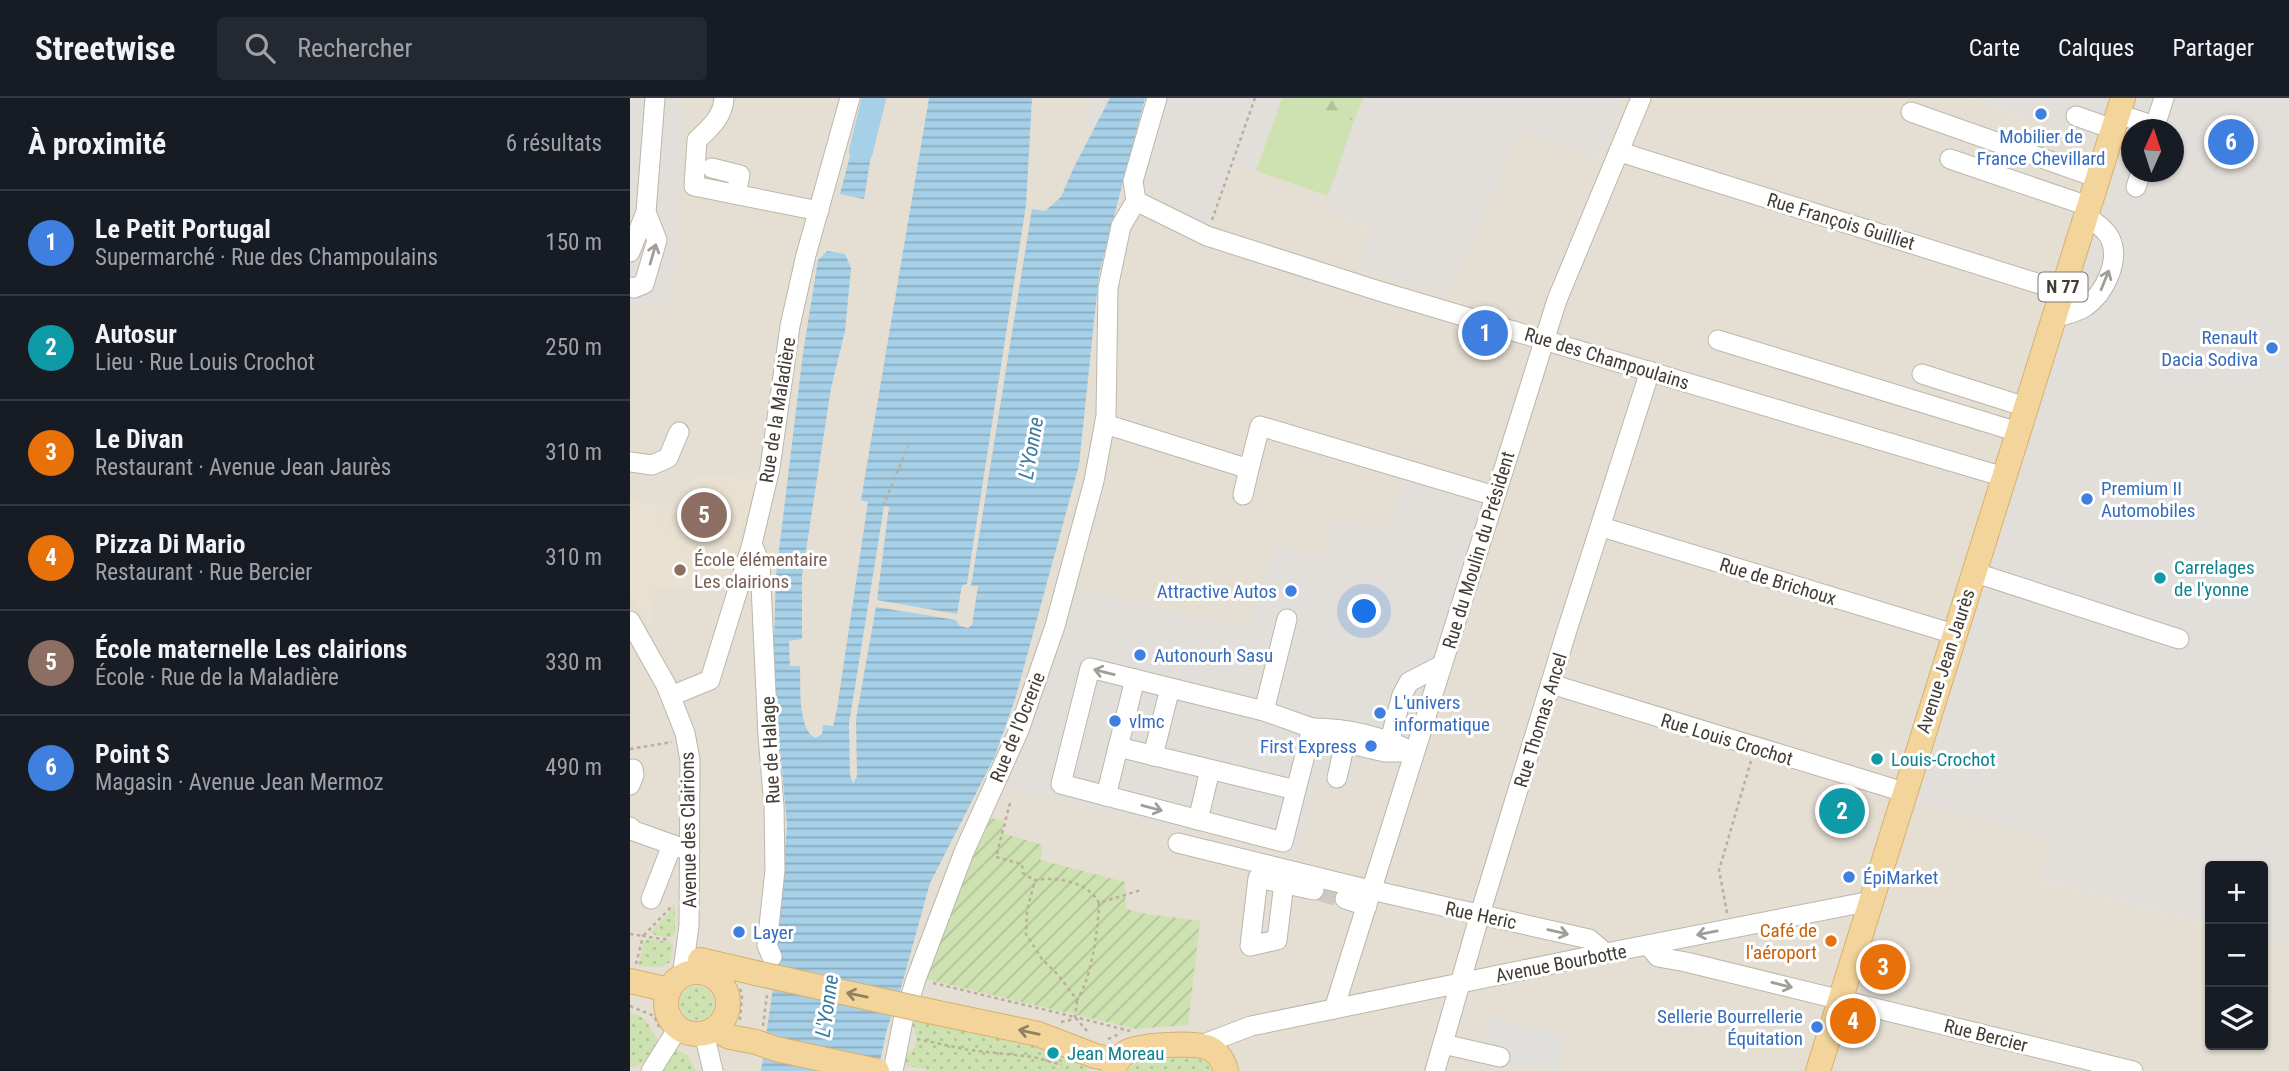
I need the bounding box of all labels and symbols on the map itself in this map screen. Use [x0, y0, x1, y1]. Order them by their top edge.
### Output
marker: Mobilier de France Chevillard [2033, 106, 2049, 122]
pin: 6 [2208, 116, 2254, 168]
north arrow [2121, 119, 2184, 182]
place label: Mobilier de France Chevillard [1977, 125, 2105, 170]
street label: Rue François Guilliet [1764, 188, 1917, 255]
one-way arrow [648, 244, 661, 266]
one-way arrow [2100, 270, 2113, 292]
road number: N 77 [2038, 272, 2088, 302]
pin: 1 [1462, 307, 1508, 359]
street label: Rue des Champoulains [1522, 322, 1692, 394]
place label: Renault Dacia Sodiva [2161, 326, 2258, 371]
street label: Rue de la Maladière [755, 336, 800, 485]
marker: Renault Dacia Sodiva [2264, 340, 2280, 356]
water label: L'Yonne [1014, 415, 1048, 481]
street label: Rue du Moulin du Président [1438, 449, 1519, 652]
place label: Premium II Automobiles [2101, 477, 2196, 522]
pin: 5 [681, 489, 727, 541]
marker: Premium II Automobiles [2079, 491, 2095, 507]
place label: École élémentaire Les clairions [694, 548, 827, 593]
street label: Rue de Brichoux [1717, 553, 1839, 610]
place label: Carrelages de l'yonne [2174, 556, 2255, 601]
marker: École élémentaire Les clairions [672, 562, 688, 578]
marker: Carrelages de l'yonne [2152, 570, 2168, 586]
place label: Attractive Autos [1157, 580, 1277, 603]
marker: Attractive Autos [1283, 583, 1299, 599]
street label: Avenue Jean Jaurès [1911, 586, 1980, 736]
your location [1347, 594, 1381, 628]
place label: Autonourh Sasu [1154, 644, 1273, 667]
marker: Autonourh Sasu [1132, 647, 1148, 663]
street label: Rue Thomas Ancel [1509, 650, 1572, 790]
one-way arrow [1093, 664, 1116, 678]
street label: Rue de l'Ocrerie [985, 669, 1050, 786]
place label: L'univers informatique [1394, 691, 1490, 736]
street label: Rue de Halage [756, 695, 785, 804]
marker: L'univers informatique [1372, 705, 1388, 721]
street label: Rue Louis Crochot [1658, 708, 1796, 770]
place label: vlmc [1129, 710, 1165, 733]
marker: vlmc [1107, 713, 1123, 729]
place label: First Express [1260, 735, 1357, 758]
marker: First Express [1363, 738, 1379, 754]
place label: Louis-Crochot [1891, 748, 1996, 771]
marker: Louis-Crochot [1869, 751, 1885, 767]
street label: Avenue des Clairions [676, 752, 701, 908]
pin: 2 [1819, 785, 1865, 837]
one-way arrow [1140, 802, 1162, 815]
place label: ÉpiMarket [1863, 866, 1938, 889]
marker: ÉpiMarket [1841, 869, 1857, 885]
street label: Rue Heric [1443, 897, 1519, 934]
place label: Café de l'aéroport [1746, 919, 1817, 964]
place label: Layer [753, 921, 794, 944]
marker: Layer [731, 924, 747, 940]
one-way arrow [1546, 926, 1569, 939]
one-way arrow [1696, 927, 1719, 940]
marker: Café de l'aéroport [1823, 933, 1839, 949]
street label: Avenue Bourbotte [1494, 939, 1629, 987]
pin: 3 [1860, 941, 1906, 993]
water label: L'Yonne [811, 973, 843, 1039]
one-way arrow [1770, 979, 1793, 992]
one-way arrow [846, 988, 869, 1002]
pin: 4 [1830, 995, 1876, 1047]
place label: Sellerie Bourrellerie Équitation [1657, 1005, 1803, 1050]
street label: Rue Bercier [1942, 1014, 2030, 1057]
marker: Sellerie Bourrellerie Équitation [1809, 1019, 1825, 1035]
one-way arrow [1018, 1025, 1041, 1039]
place label: Jean Moreau [1067, 1042, 1164, 1065]
marker: Jean Moreau [1045, 1045, 1061, 1061]

